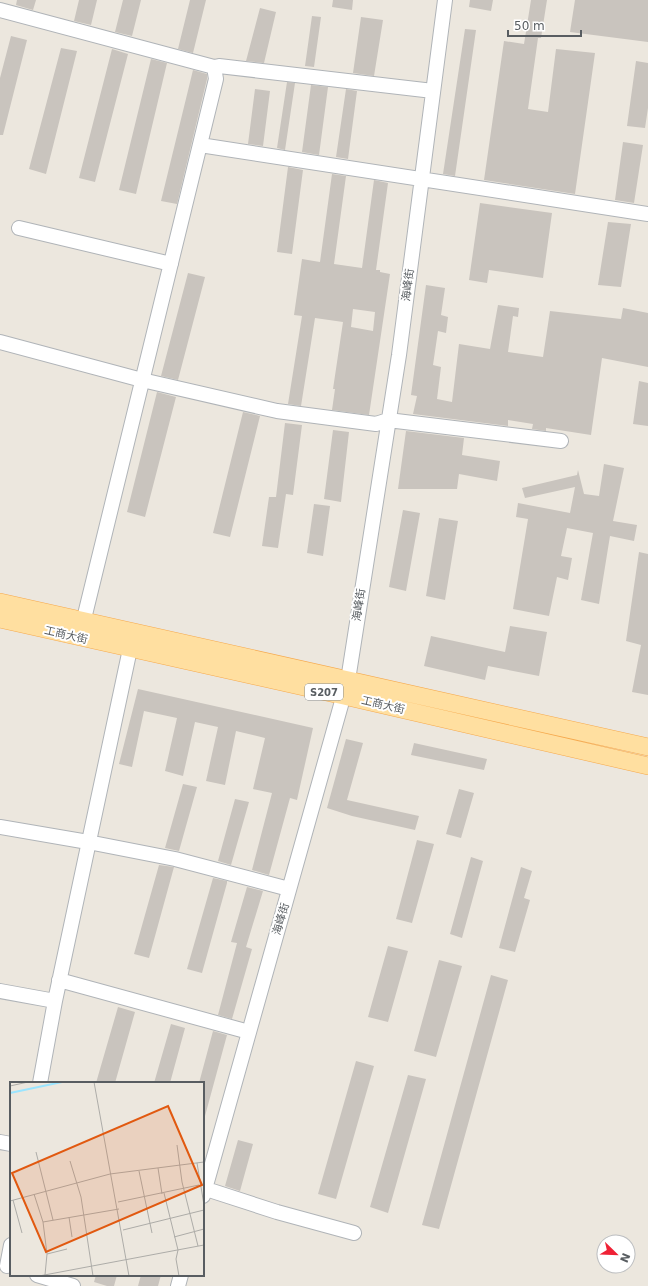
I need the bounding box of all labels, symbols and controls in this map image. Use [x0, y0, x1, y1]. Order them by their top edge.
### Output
scale bar [508, 12, 581, 38]
text: 50 m [514, 19, 545, 33]
street label: 海峰街 [400, 268, 416, 302]
street label: 海峰街 [350, 588, 368, 622]
street label: 工商大街 [43, 624, 89, 646]
road number: S207 [305, 684, 343, 700]
street label: 工商大街 [360, 694, 406, 716]
street label: 海峰街 [270, 901, 292, 937]
inset map [10, 1082, 204, 1276]
north arrow [596, 1234, 636, 1274]
text: N [617, 1251, 633, 1264]

